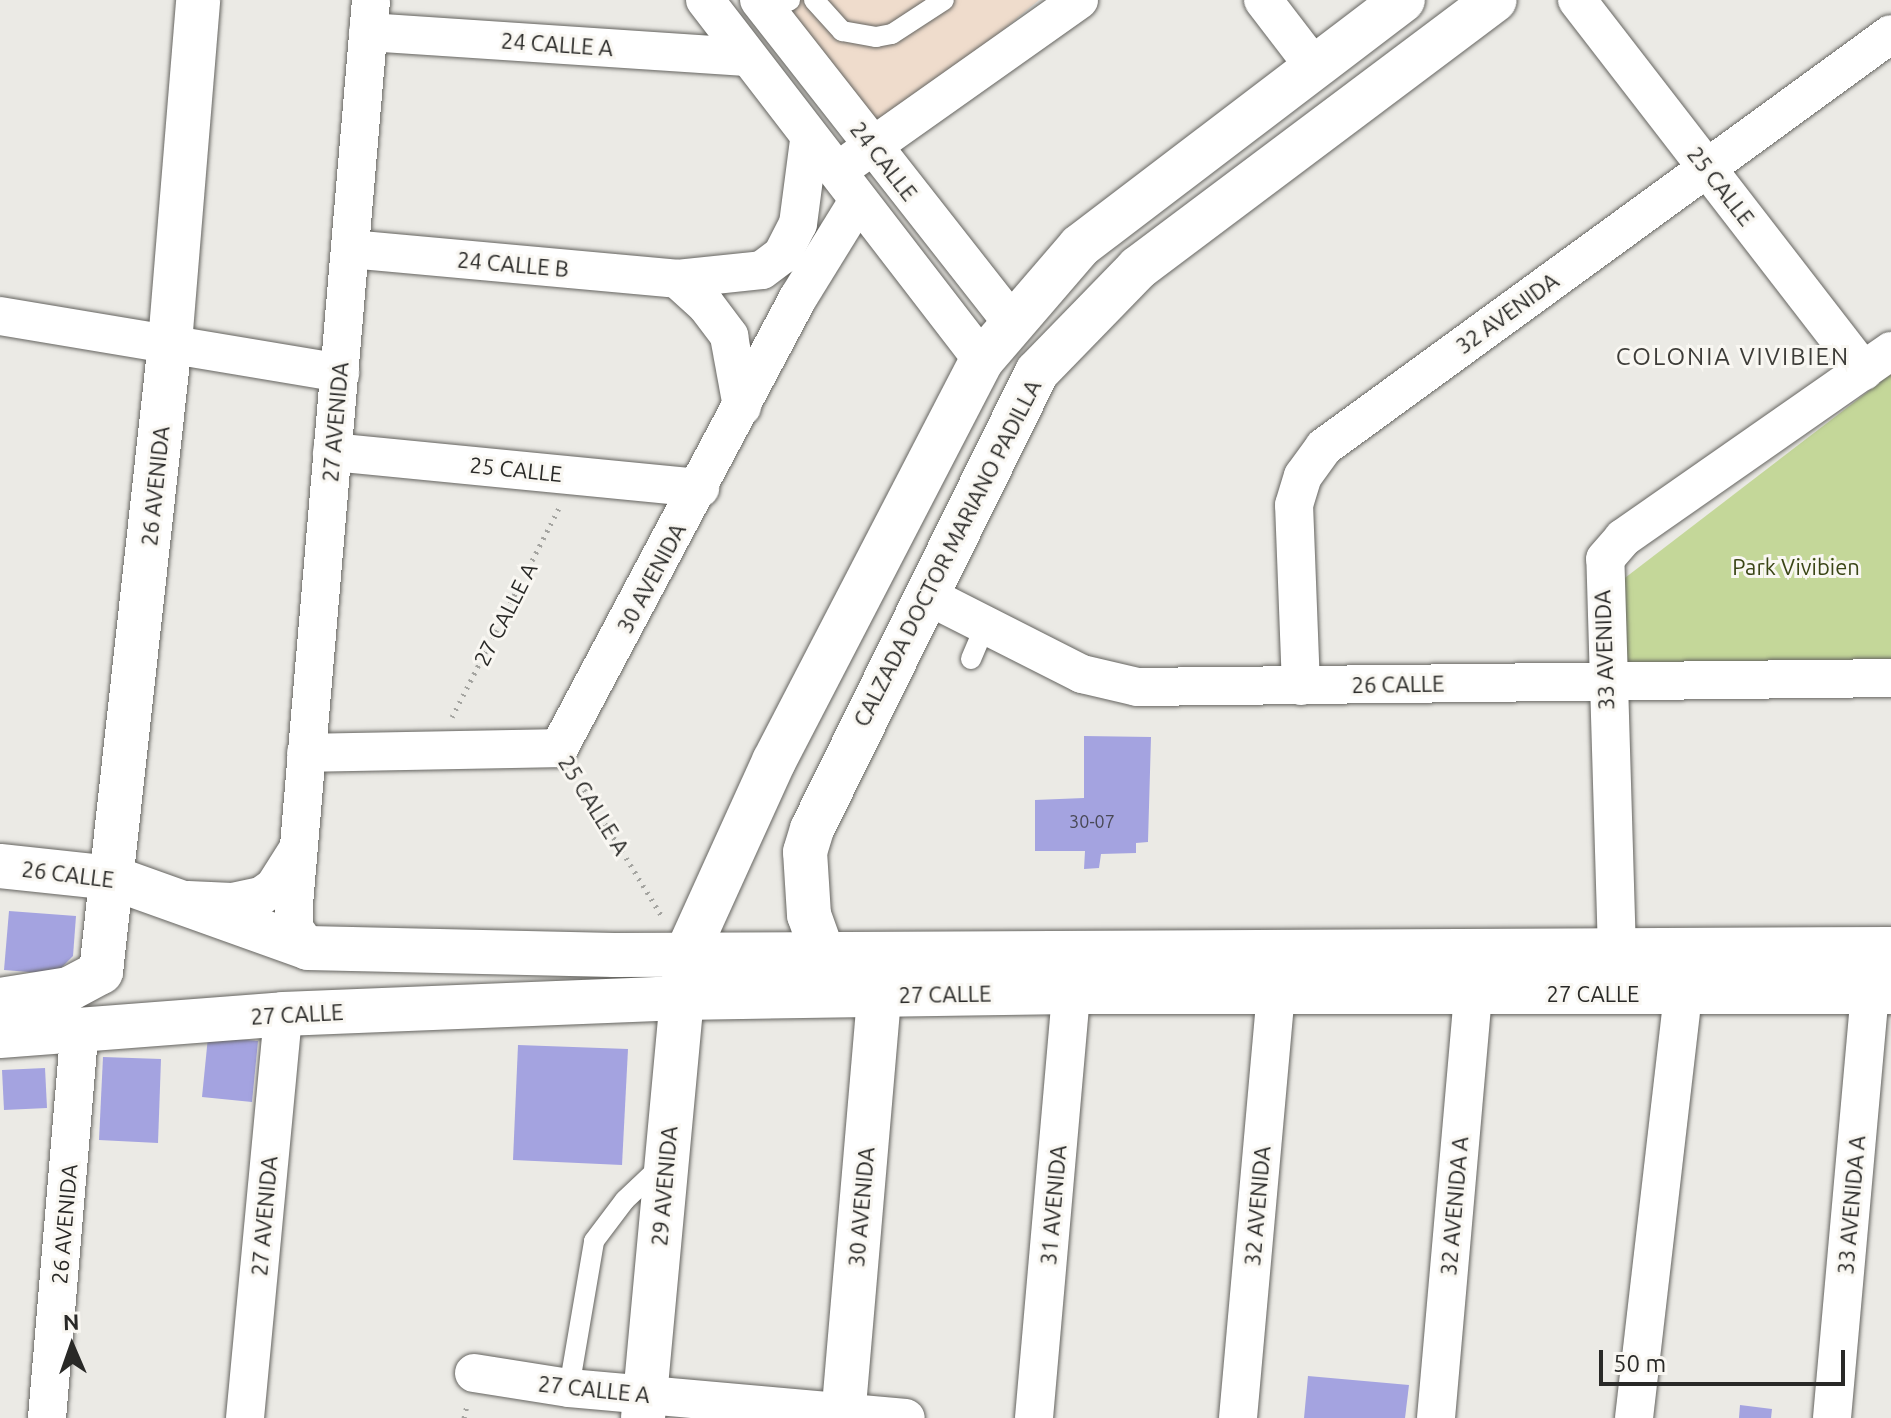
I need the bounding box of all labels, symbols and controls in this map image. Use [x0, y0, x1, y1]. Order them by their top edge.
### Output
street label: 24 CALLE A [500, 27, 614, 61]
street label: 24 CALLE [845, 116, 923, 206]
street label: 25 CALLE [1682, 141, 1760, 231]
street label: 24 CALLE B [456, 246, 570, 282]
street label: 32 AVENIDA [1451, 267, 1563, 359]
district label: COLONIA VIVIBIEN [1616, 343, 1850, 371]
street label: 27 AVENIDA [317, 361, 353, 483]
street label: CALZADA DOCTOR MARIANO PADILLA [848, 375, 1046, 731]
street label: 26 AVENIDA [136, 425, 174, 547]
street label: 25 CALLE [468, 451, 564, 487]
street label: 30 AVENIDA [611, 519, 691, 637]
park label: Park Vivibien [1732, 554, 1860, 580]
street label: 27 CALLE A [468, 558, 542, 670]
street label: 33 AVENIDA [1589, 589, 1619, 711]
street label: 26 CALLE [1351, 670, 1445, 698]
street label: 25 CALLE A [553, 750, 635, 860]
house number: 30-07 [1069, 810, 1115, 832]
street label: 26 CALLE [20, 855, 116, 893]
street label: 27 CALLE [898, 980, 992, 1008]
street label: 27 CALLE [1547, 981, 1639, 1007]
street label: 27 CALLE [250, 998, 344, 1030]
street label: 29 AVENIDA [646, 1125, 682, 1247]
street label: 33 AVENIDA A [1832, 1134, 1870, 1276]
street label: 32 AVENIDA A [1435, 1135, 1473, 1277]
street label: 31 AVENIDA [1035, 1144, 1071, 1266]
street label: 32 AVENIDA [1239, 1145, 1275, 1267]
street label: 30 AVENIDA [843, 1146, 879, 1268]
street label: 27 AVENIDA [246, 1155, 282, 1277]
street label: 26 AVENIDA [46, 1163, 82, 1285]
north arrow [32, 1306, 112, 1386]
text: N [62, 1309, 80, 1334]
scale bar [1603, 1334, 1849, 1384]
text: 50 m [1613, 1350, 1666, 1377]
street label: 27 CALLE A [537, 1370, 651, 1408]

